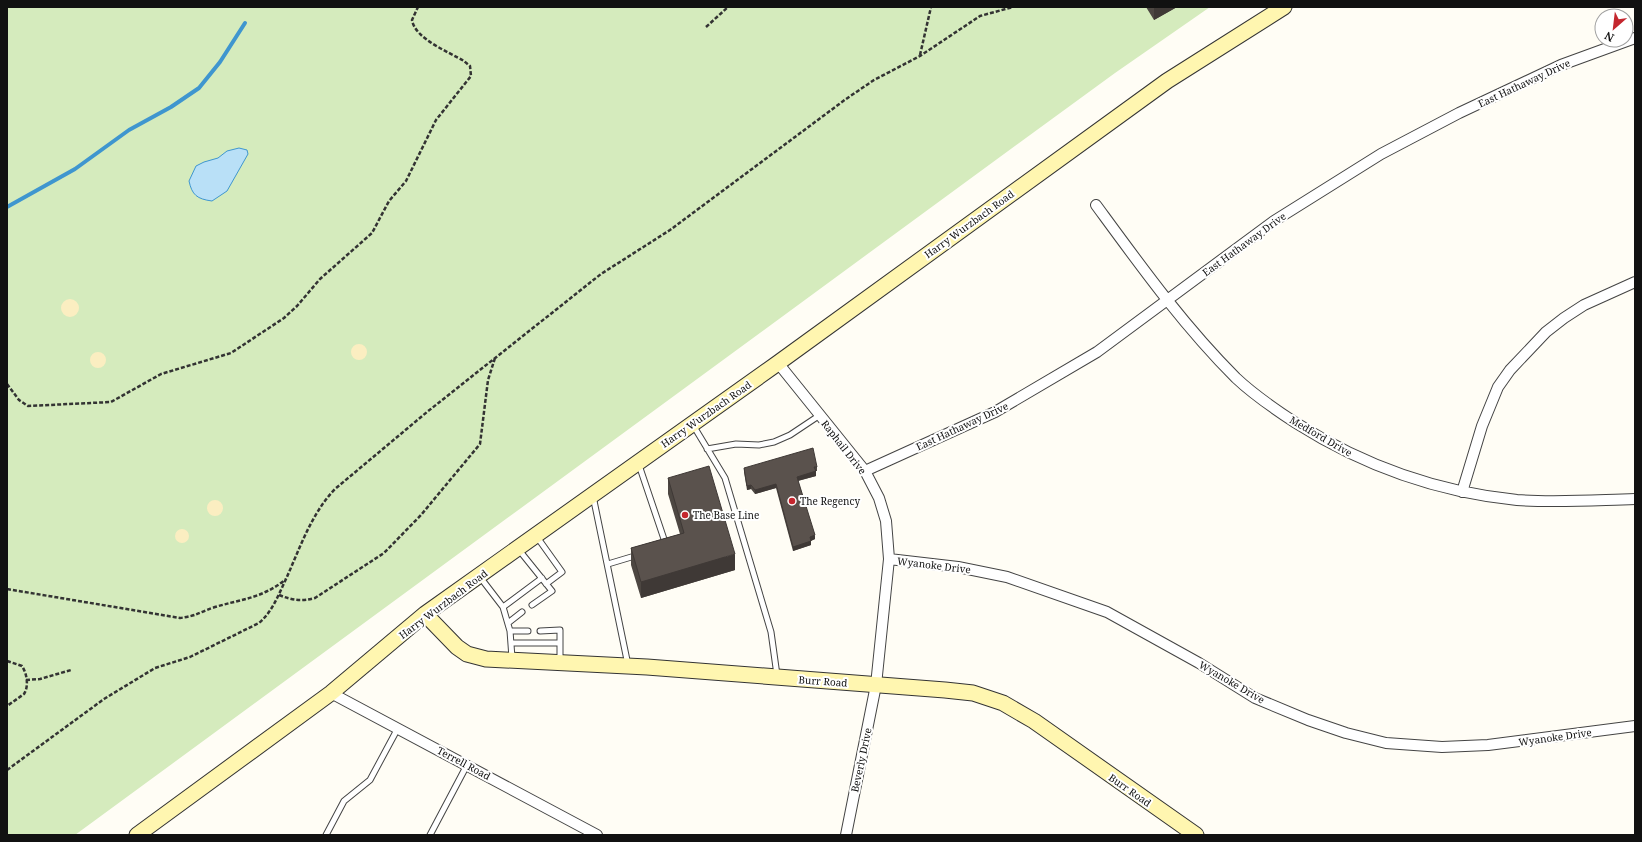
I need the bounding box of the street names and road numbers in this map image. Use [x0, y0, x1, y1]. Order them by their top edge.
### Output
street label: East Hathaway Drive [1476, 55, 1572, 111]
street label: Harry Wurzbach Road [921, 187, 1017, 261]
street label: East Hathaway Drive [1199, 209, 1289, 279]
street label: Harry Wurzbach Road [658, 377, 754, 451]
street label: East Hathaway Drive [914, 398, 1010, 454]
street label: Medford Drive [1287, 412, 1355, 460]
street label: Raphail Drive [818, 417, 870, 477]
street label: Wyanoke Drive [896, 554, 972, 576]
street label: Harry Wurzbach Road [396, 566, 490, 642]
street label: Wyanoke Drive [1197, 657, 1267, 707]
street label: Burr Road [798, 672, 848, 690]
street label: Wyanoke Drive [1517, 725, 1593, 749]
street label: Beverly Drive [847, 727, 875, 793]
street label: Terrell Road [435, 743, 493, 783]
street label: Burr Road [1106, 770, 1154, 810]

